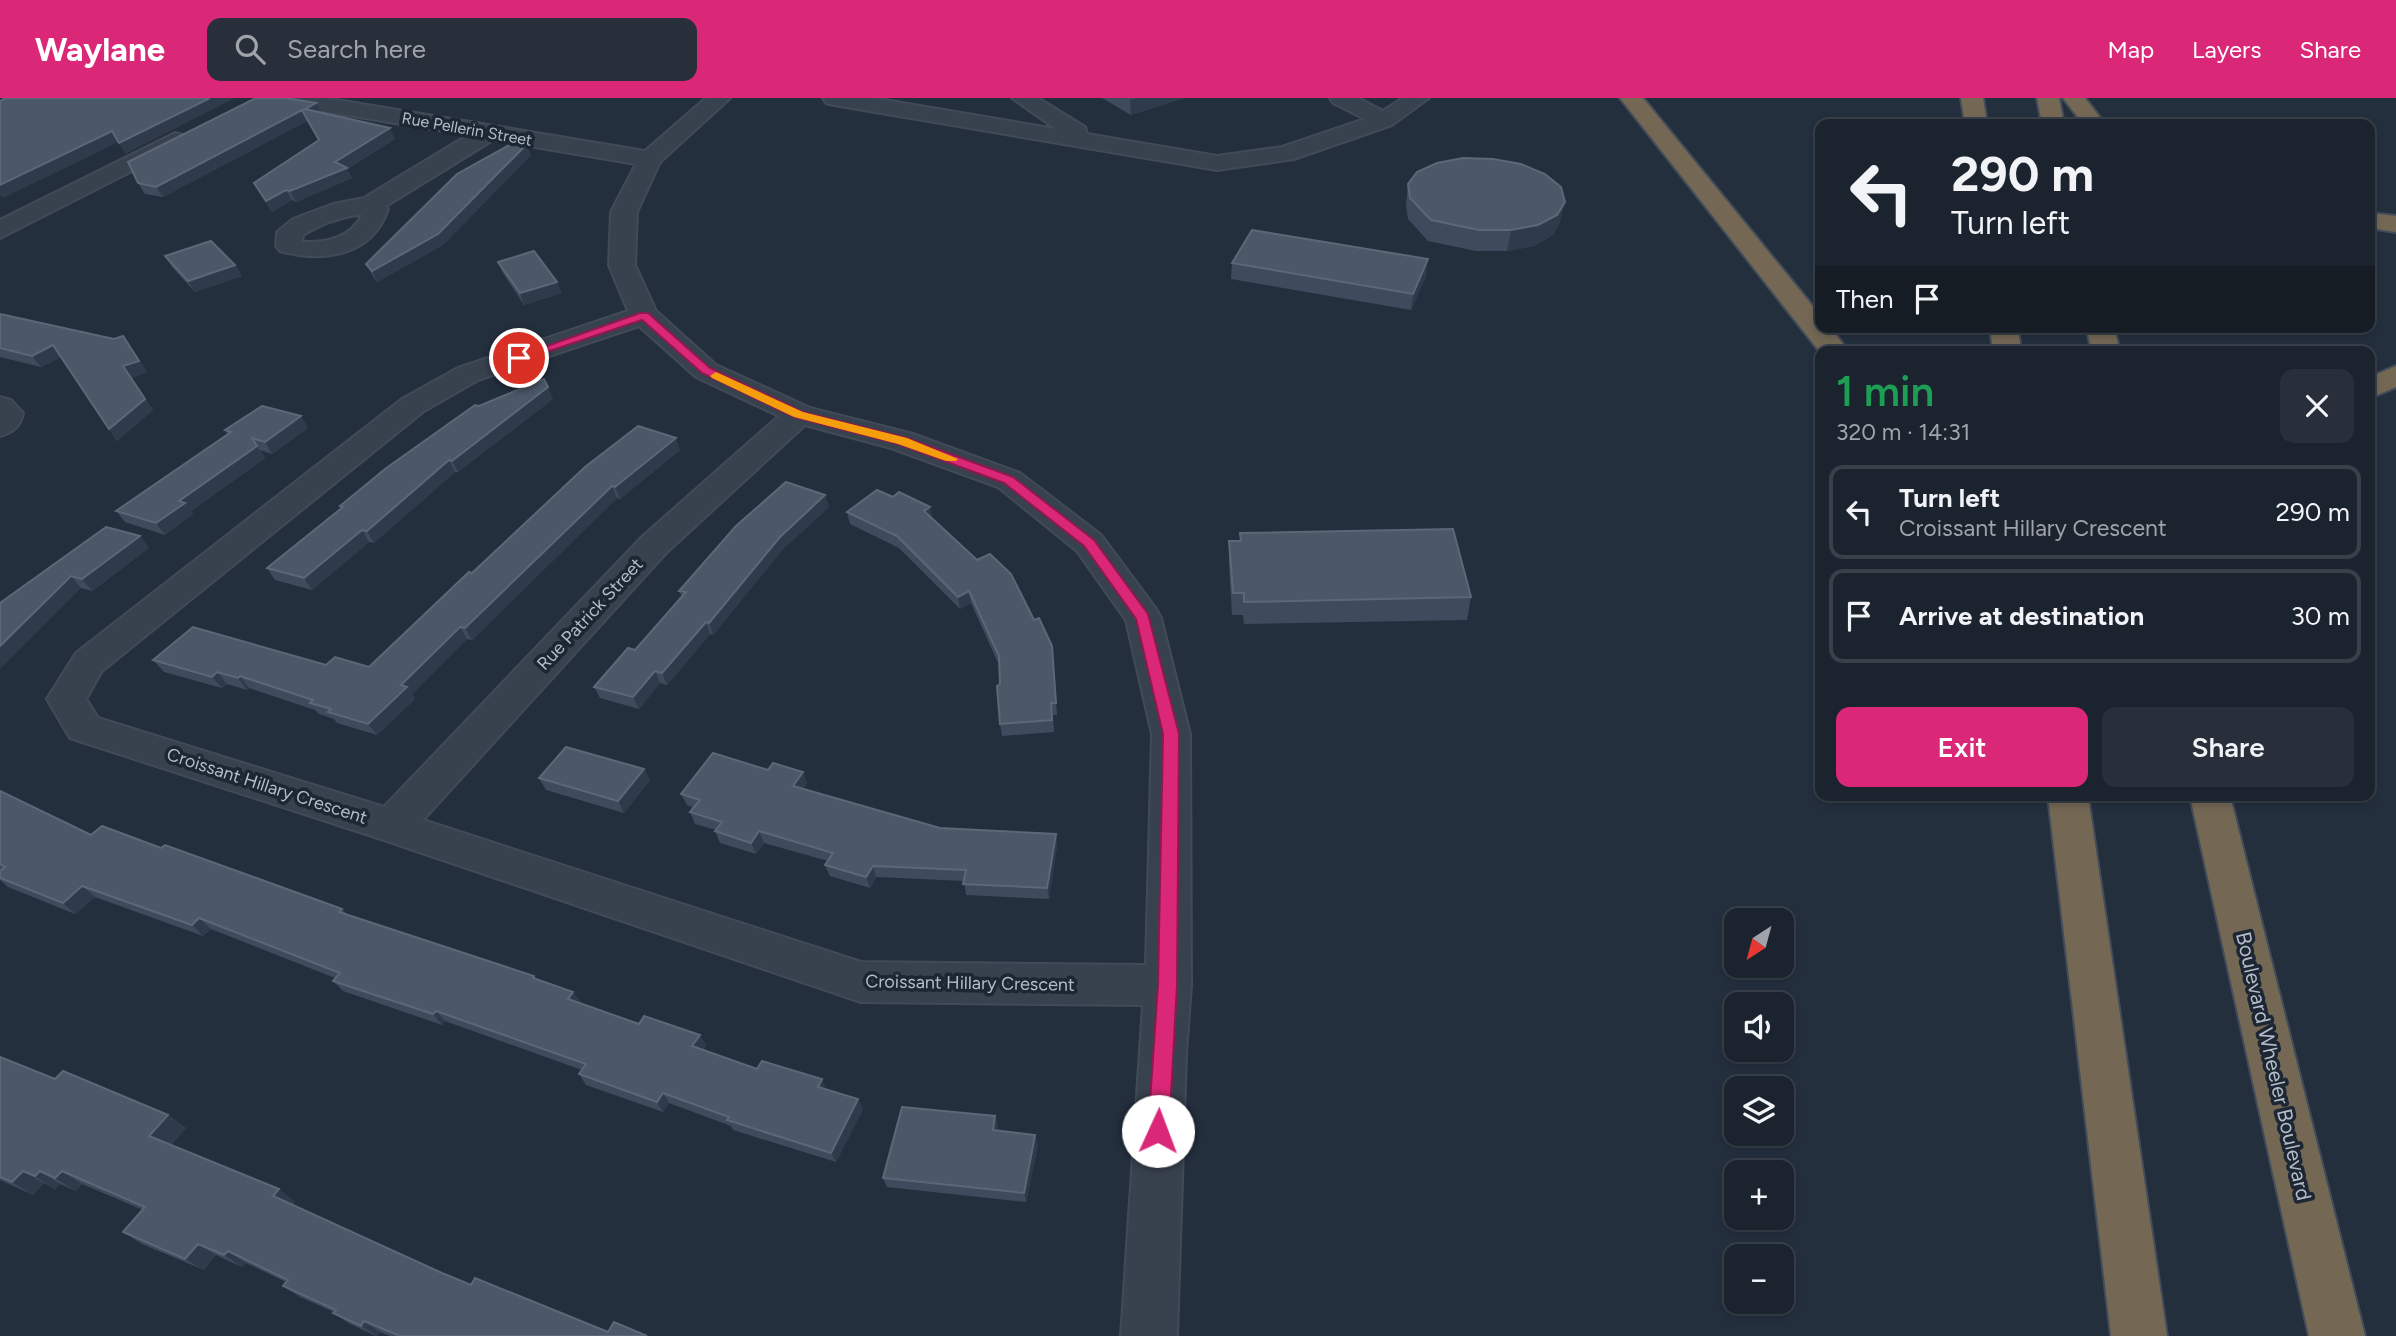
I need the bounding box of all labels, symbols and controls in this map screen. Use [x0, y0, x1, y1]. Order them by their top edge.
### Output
search box [207, 18, 697, 81]
text: Waylane [35, 30, 165, 69]
icon: search [231, 30, 269, 68]
text: Search here [287, 33, 426, 65]
text: Map [2107, 35, 2154, 64]
text: Layers [2192, 35, 2261, 64]
text: Share [2299, 35, 2361, 64]
street label: Rue Pellerin Street [400, 108, 534, 150]
text: 290 m [1951, 144, 2094, 203]
icon: left [1836, 147, 1927, 238]
text: Turn left [1951, 204, 2070, 242]
icon: arrive [1908, 280, 1946, 318]
text: Then [1836, 283, 1894, 315]
pin [489, 328, 549, 388]
icon: arrive [500, 339, 538, 377]
text: 1 min [1836, 366, 1934, 417]
button: close [2280, 369, 2354, 443]
text: 320 m · 14:31 [1836, 418, 1970, 446]
text: Turn left [1899, 482, 2000, 514]
icon: left [1840, 493, 1878, 531]
text: 290 m [2276, 496, 2350, 528]
text: Croissant Hillary Crescent [1899, 514, 2167, 542]
street label: Rue Patrick Street [532, 553, 648, 675]
icon: arrive [1840, 597, 1878, 635]
text: Arrive at destination [1899, 600, 2144, 632]
text: 30 m [2291, 600, 2350, 632]
button: Exit [1836, 707, 2088, 787]
button: Share [2102, 707, 2354, 787]
street label: Croissant Hillary Crescent [164, 743, 370, 829]
north arrow [1724, 908, 1794, 978]
map controls [1724, 908, 1794, 1314]
street label: Boulevard Wheeler Boulevard [2231, 929, 2317, 1203]
street label: Croissant Hillary Crescent [865, 970, 1075, 996]
button: sound [1724, 992, 1794, 1062]
button: layers [1724, 1076, 1794, 1146]
position arrow [1121, 1094, 1195, 1168]
button: + [1724, 1160, 1794, 1230]
button: − [1724, 1244, 1794, 1314]

